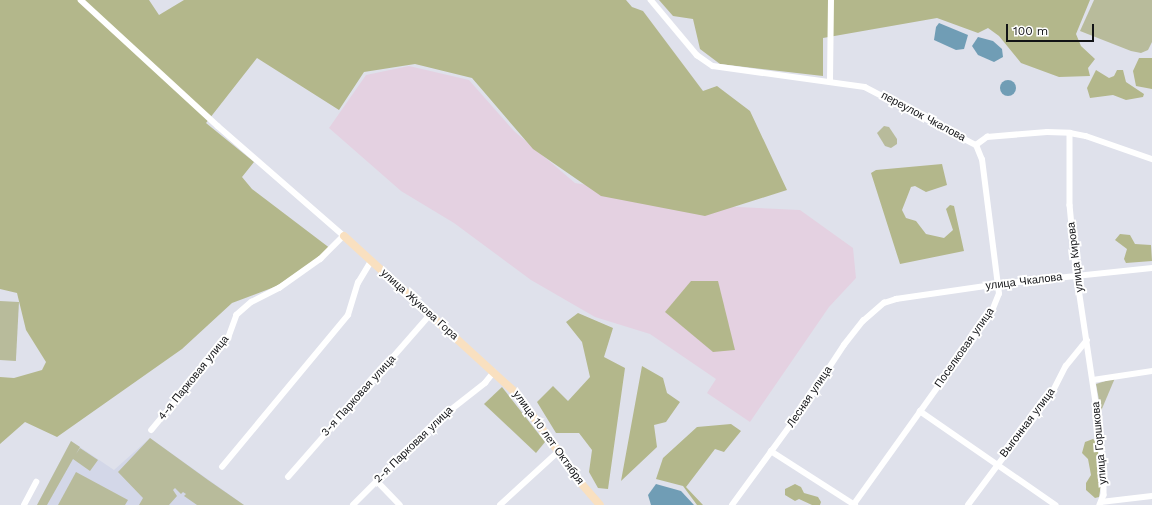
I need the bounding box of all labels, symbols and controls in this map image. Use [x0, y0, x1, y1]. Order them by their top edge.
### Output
scale bar [1008, 16, 1096, 42]
text: 100 m [1013, 24, 1048, 38]
street label: переулок Чкалова [879, 89, 967, 145]
street label: улица Кирова [1065, 221, 1087, 293]
street label: улица Жукова Гора [378, 267, 460, 343]
street label: улица Чкалова [985, 271, 1063, 293]
street label: Поселковая улица [932, 305, 998, 391]
street label: 4-я Парковая улица [156, 333, 232, 423]
street label: 3-я Парковая улица [319, 353, 399, 439]
street label: Лесная улица [785, 364, 835, 430]
street label: Выгонная улица [998, 386, 1058, 460]
street label: улица 10 лет Октября [510, 389, 586, 487]
street label: улица Горшкова [1090, 401, 1110, 485]
street label: 2-я Парковая улица [372, 404, 456, 486]

